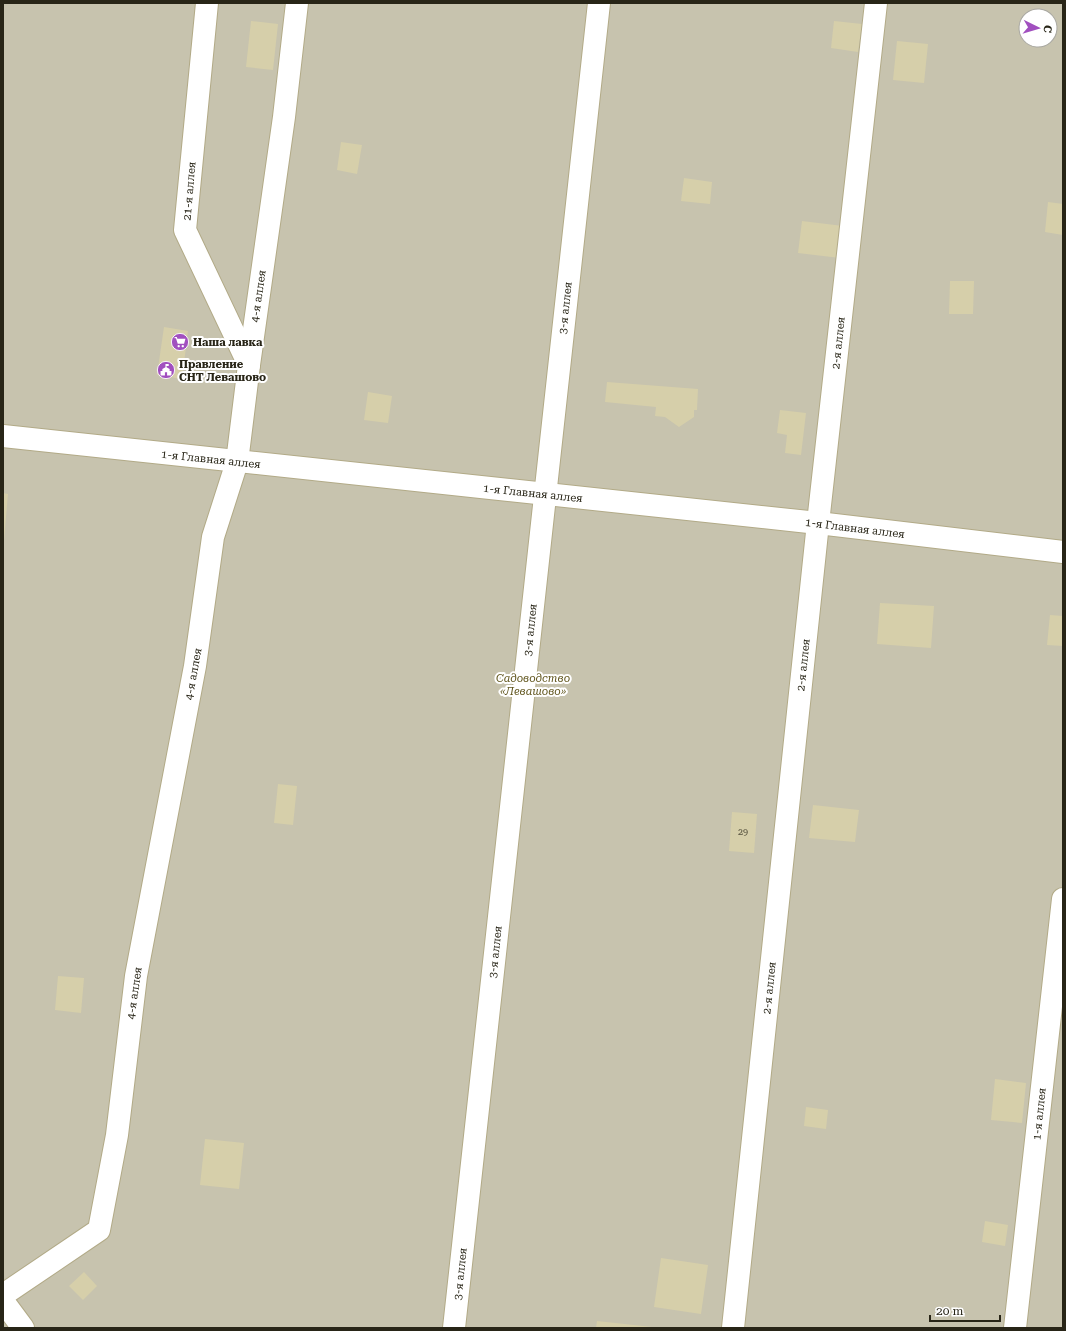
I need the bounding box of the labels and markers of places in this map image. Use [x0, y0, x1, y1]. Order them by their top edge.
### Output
supermarket icon: Наша лавка [170, 332, 190, 352]
place label: Наша лавка [193, 336, 263, 349]
place label: Правление СНТ Левашово [179, 358, 266, 384]
public building icon: Правление СНТ Левашово [156, 360, 176, 380]

